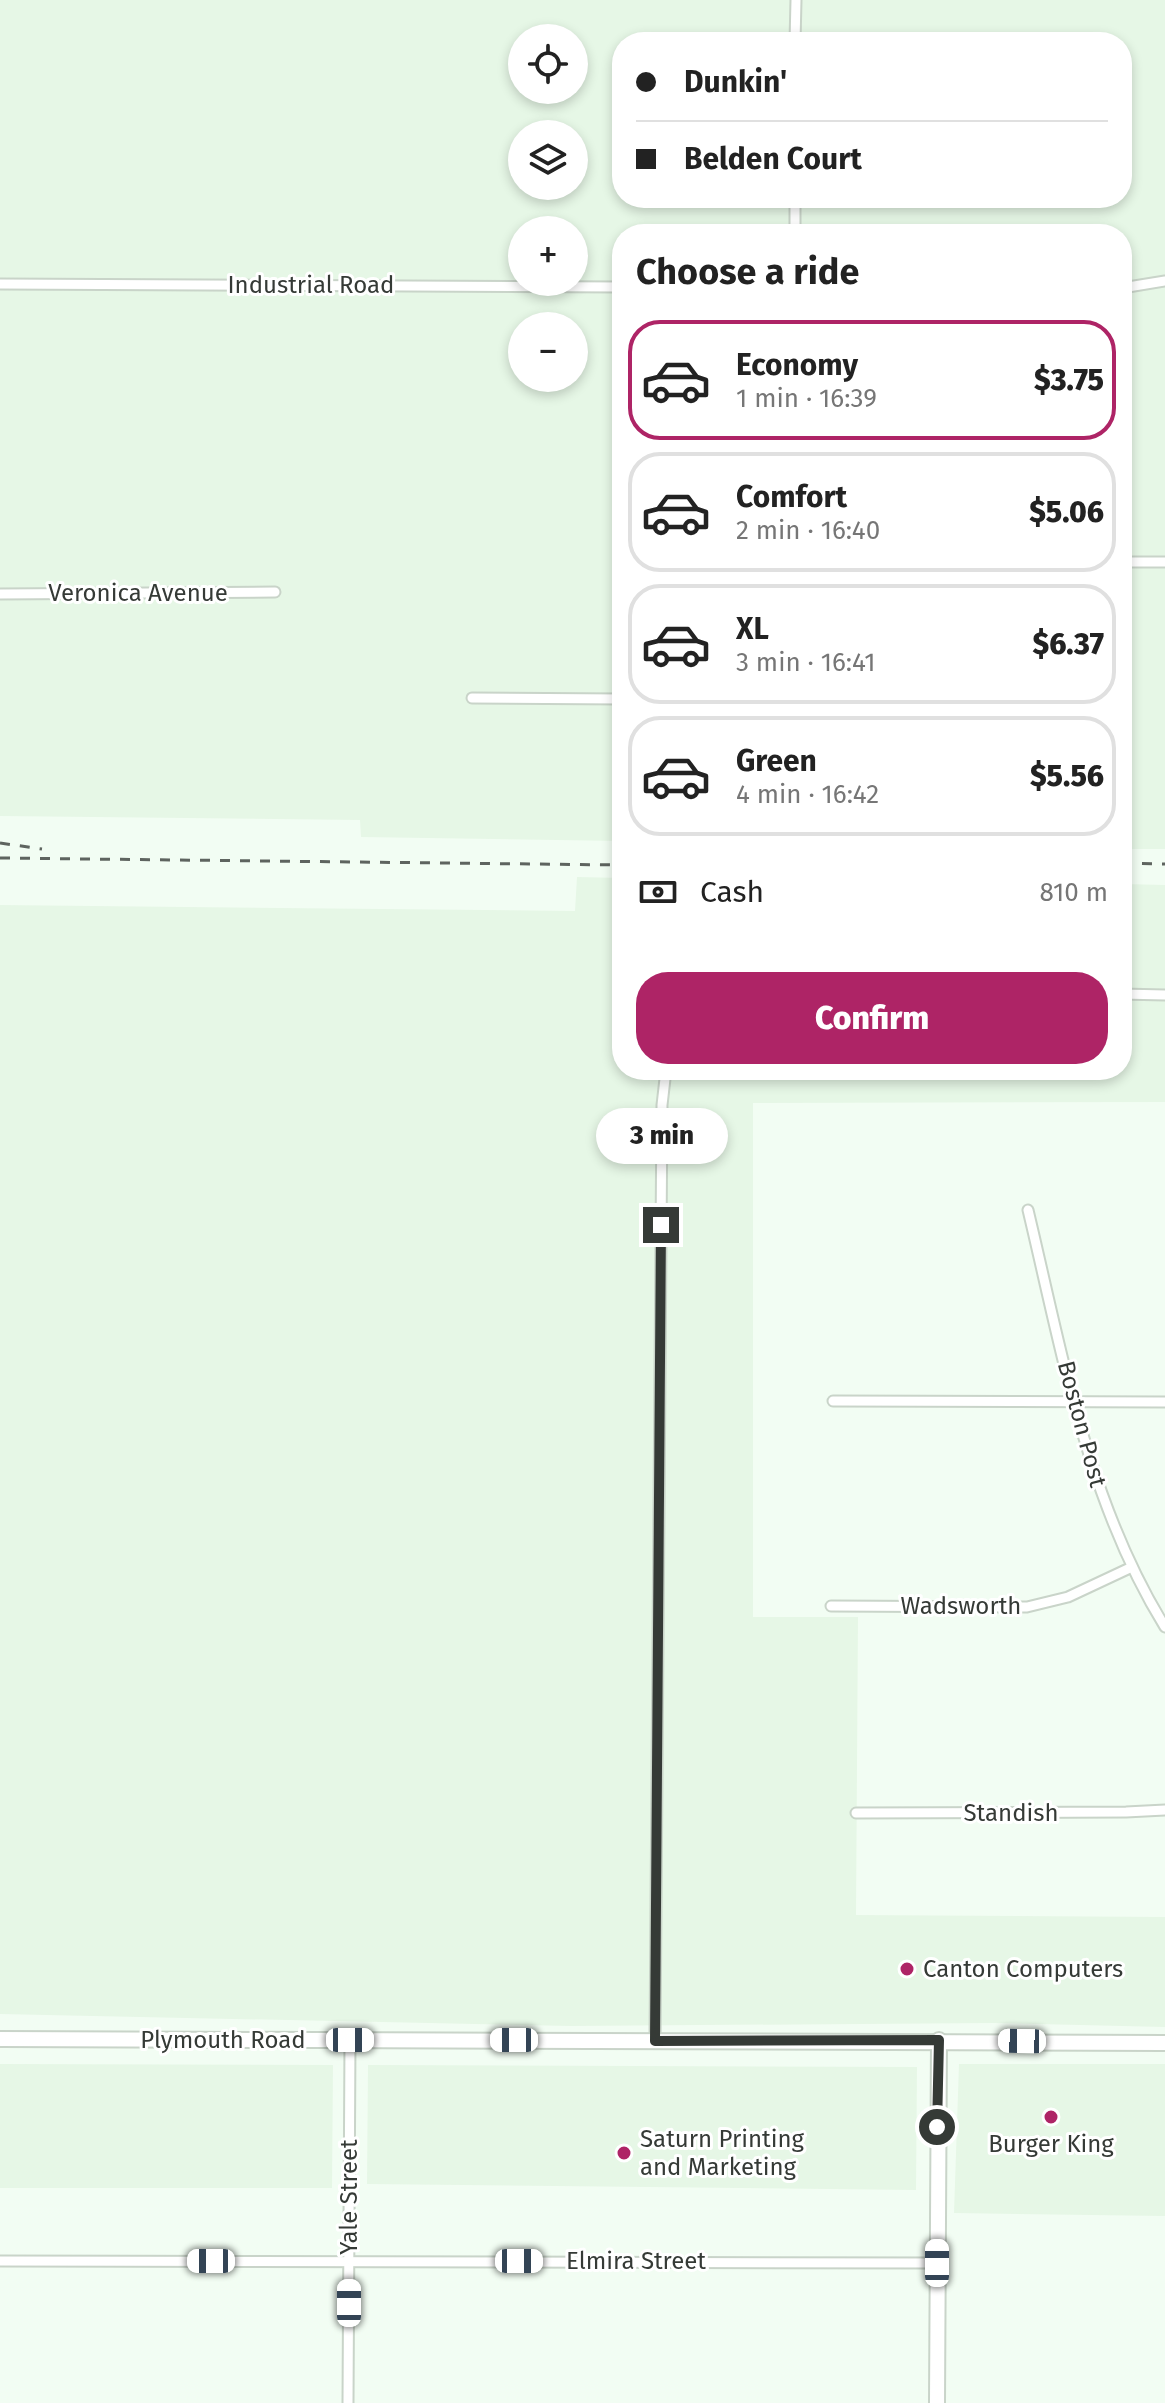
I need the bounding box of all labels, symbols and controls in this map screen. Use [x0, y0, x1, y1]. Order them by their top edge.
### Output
map controls [508, 24, 588, 392]
button: locate [508, 24, 588, 104]
text: Dunkin' [684, 64, 787, 100]
button: layers [508, 120, 588, 200]
text: Belden Court [684, 141, 862, 177]
button: + [508, 216, 588, 296]
text: Choose a ride [636, 250, 859, 294]
street label: Industrial Road [228, 271, 394, 299]
button: − [508, 312, 588, 392]
icon: car [640, 344, 712, 416]
text: Economy [736, 347, 858, 383]
text: $3.75 [1034, 362, 1104, 398]
text: 1 min · 16:39 [736, 383, 877, 414]
icon: car [640, 476, 712, 548]
text: Comfort [736, 479, 847, 515]
text: $5.06 [1029, 494, 1104, 530]
text: 2 min · 16:40 [736, 515, 880, 546]
street label: Veronica Avenue [48, 579, 228, 607]
icon: car [640, 608, 712, 680]
text: XL [736, 611, 769, 647]
text: $6.37 [1033, 626, 1104, 662]
text: 3 min · 16:41 [736, 647, 876, 678]
icon: car [640, 740, 712, 812]
text: Green [736, 743, 817, 779]
text: $5.56 [1030, 758, 1104, 794]
text: 4 min · 16:42 [736, 779, 879, 810]
icon: cash [636, 870, 680, 914]
text: Cash [700, 874, 764, 910]
text: 810 m [1040, 877, 1108, 908]
button: Confirm [636, 972, 1108, 1064]
callout: 3 min [595, 1109, 727, 1165]
text: 3 min [630, 1120, 694, 1151]
route end [643, 1207, 679, 1243]
street label: Boston Post [1052, 1358, 1112, 1491]
street label: Wadsworth [901, 1592, 1021, 1620]
street label: Standish [963, 1799, 1059, 1827]
place label: Canton Computers [923, 1955, 1123, 1983]
marker: Canton Computers [898, 1960, 916, 1978]
street label: Plymouth Road [140, 2026, 306, 2054]
car [326, 2028, 374, 2052]
car [490, 2028, 538, 2052]
car [998, 2029, 1046, 2053]
marker: Burger King [1042, 2108, 1060, 2126]
route start [919, 2109, 955, 2145]
place label: Saturn Printing and Marketing [640, 2125, 805, 2181]
place label: Burger King [988, 2130, 1114, 2158]
street label: Yale Street [335, 2139, 363, 2255]
marker: Saturn Printing and Marketing [615, 2144, 633, 2162]
car [925, 2239, 949, 2287]
street label: Elmira Street [566, 2247, 706, 2275]
car [187, 2249, 235, 2273]
car [495, 2249, 543, 2273]
car [337, 2279, 361, 2327]

